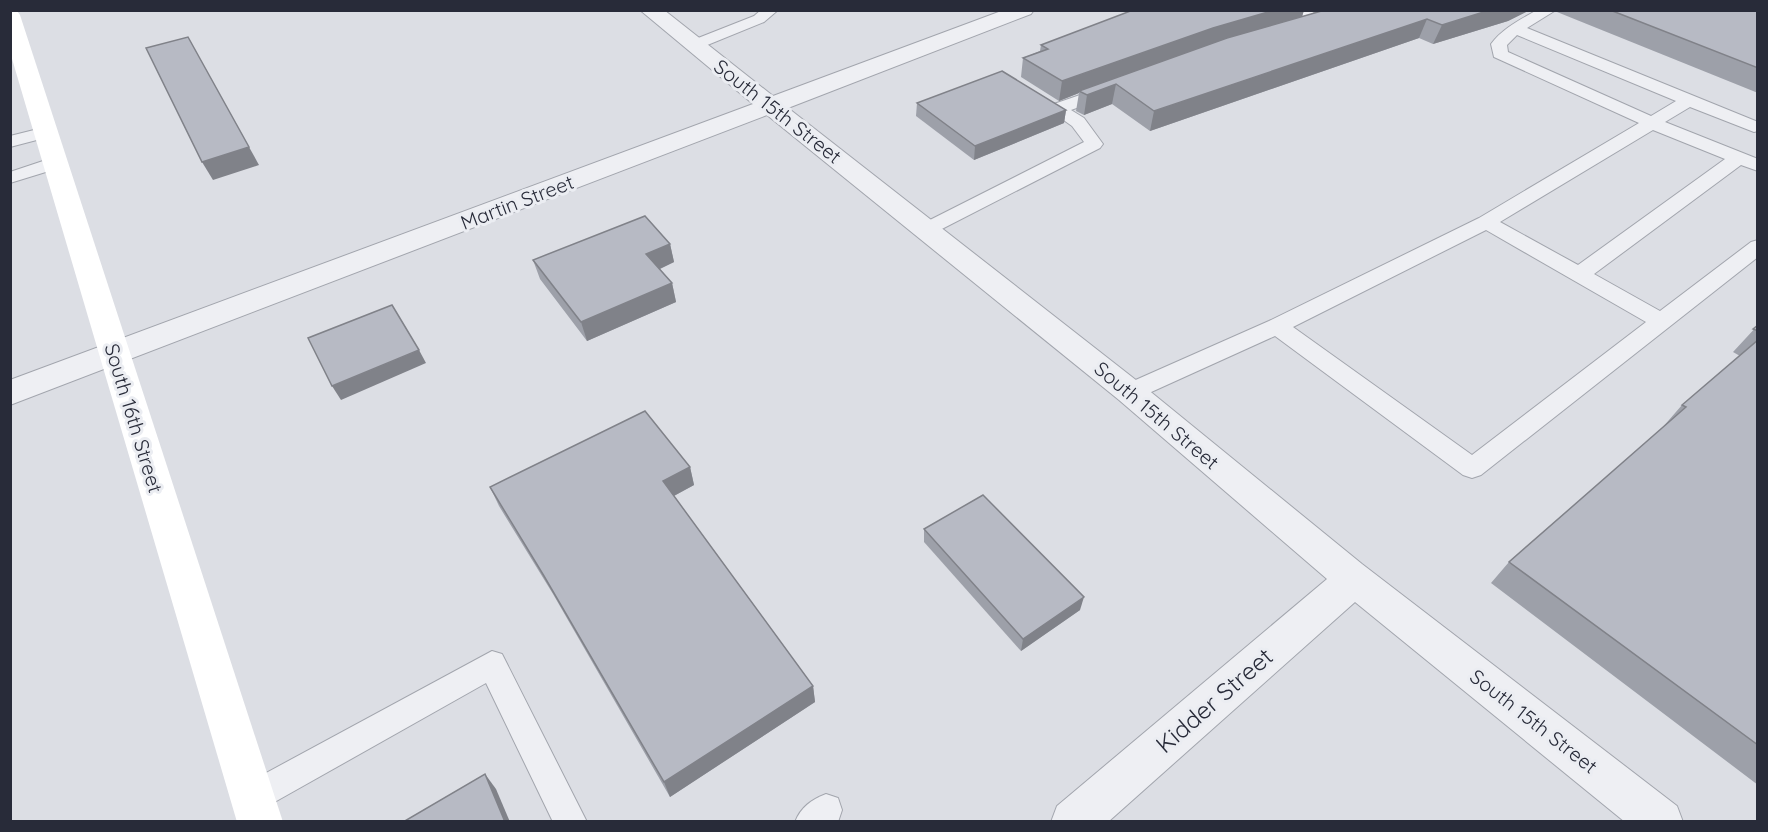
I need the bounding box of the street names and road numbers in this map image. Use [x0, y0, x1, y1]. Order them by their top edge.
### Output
street label: South 15th Street [709, 53, 847, 169]
street label: Martin Street [457, 169, 577, 235]
street label: South 16th Street [99, 340, 169, 496]
street label: South 15th Street [1090, 356, 1225, 474]
street label: Kidder Street [1149, 641, 1279, 759]
street label: South 15th Street [1465, 663, 1603, 779]

